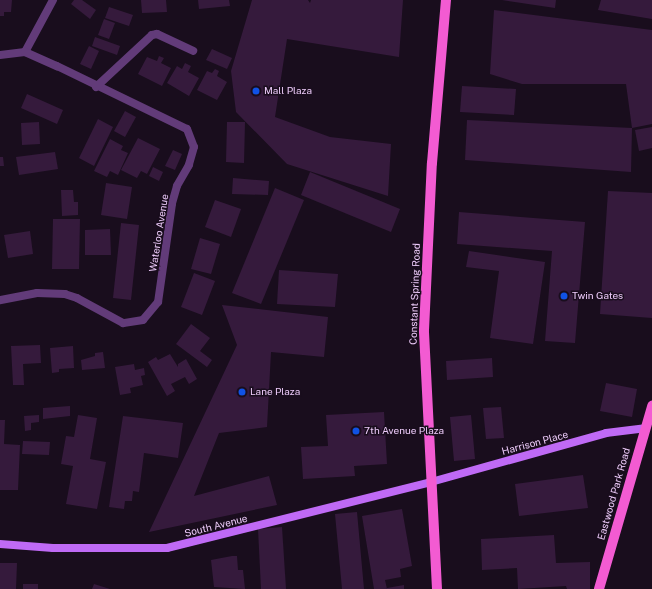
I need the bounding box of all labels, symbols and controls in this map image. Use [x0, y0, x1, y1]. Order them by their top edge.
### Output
place label: Mall Plaza [264, 85, 312, 97]
marker: Mall Plaza [251, 86, 261, 96]
street label: Waterloo Avenue [147, 193, 171, 273]
street label: Constant Spring Road [407, 243, 423, 345]
place label: Twin Gates [572, 290, 623, 302]
marker: Twin Gates [559, 291, 569, 301]
place label: Lane Plaza [250, 386, 300, 398]
marker: Lane Plaza [237, 387, 247, 397]
place label: 7th Avenue Plaza [364, 425, 444, 437]
marker: 7th Avenue Plaza [351, 426, 361, 436]
street label: Harrison Place [500, 428, 570, 458]
street label: Eastwood Park Road [595, 447, 633, 541]
street label: South Avenue [183, 512, 249, 540]

